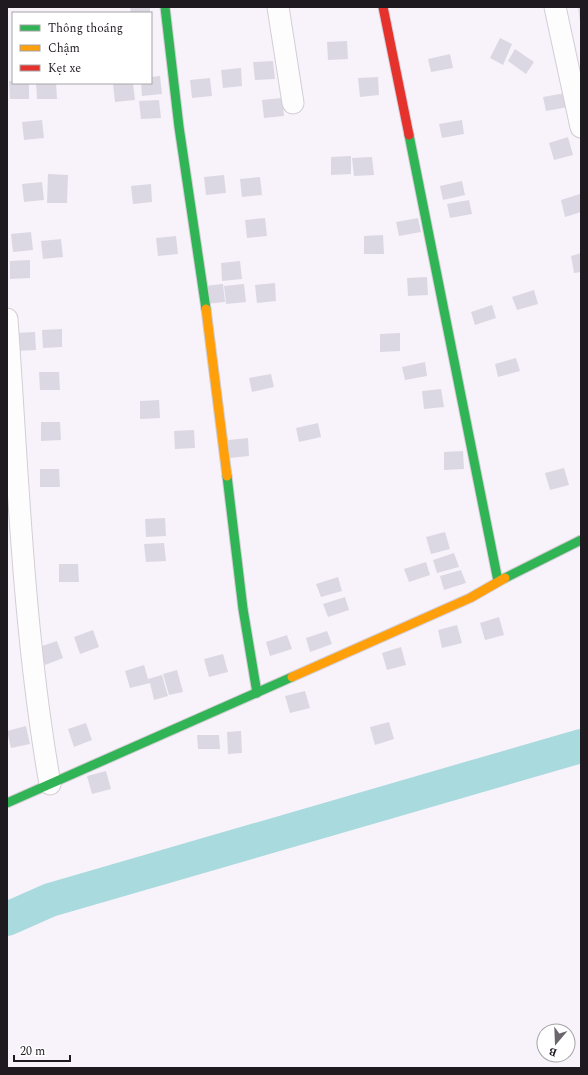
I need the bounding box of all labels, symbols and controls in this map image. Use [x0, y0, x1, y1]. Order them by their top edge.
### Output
legend [12, 12, 152, 84]
text: Thông thoáng [48, 19, 123, 38]
text: Chậm [48, 39, 80, 58]
text: Kẹt xe [48, 59, 81, 78]
north arrow [536, 1023, 576, 1063]
scale bar [14, 1037, 70, 1063]
text: 20 m [20, 1042, 45, 1061]
text: B [546, 1043, 559, 1061]

